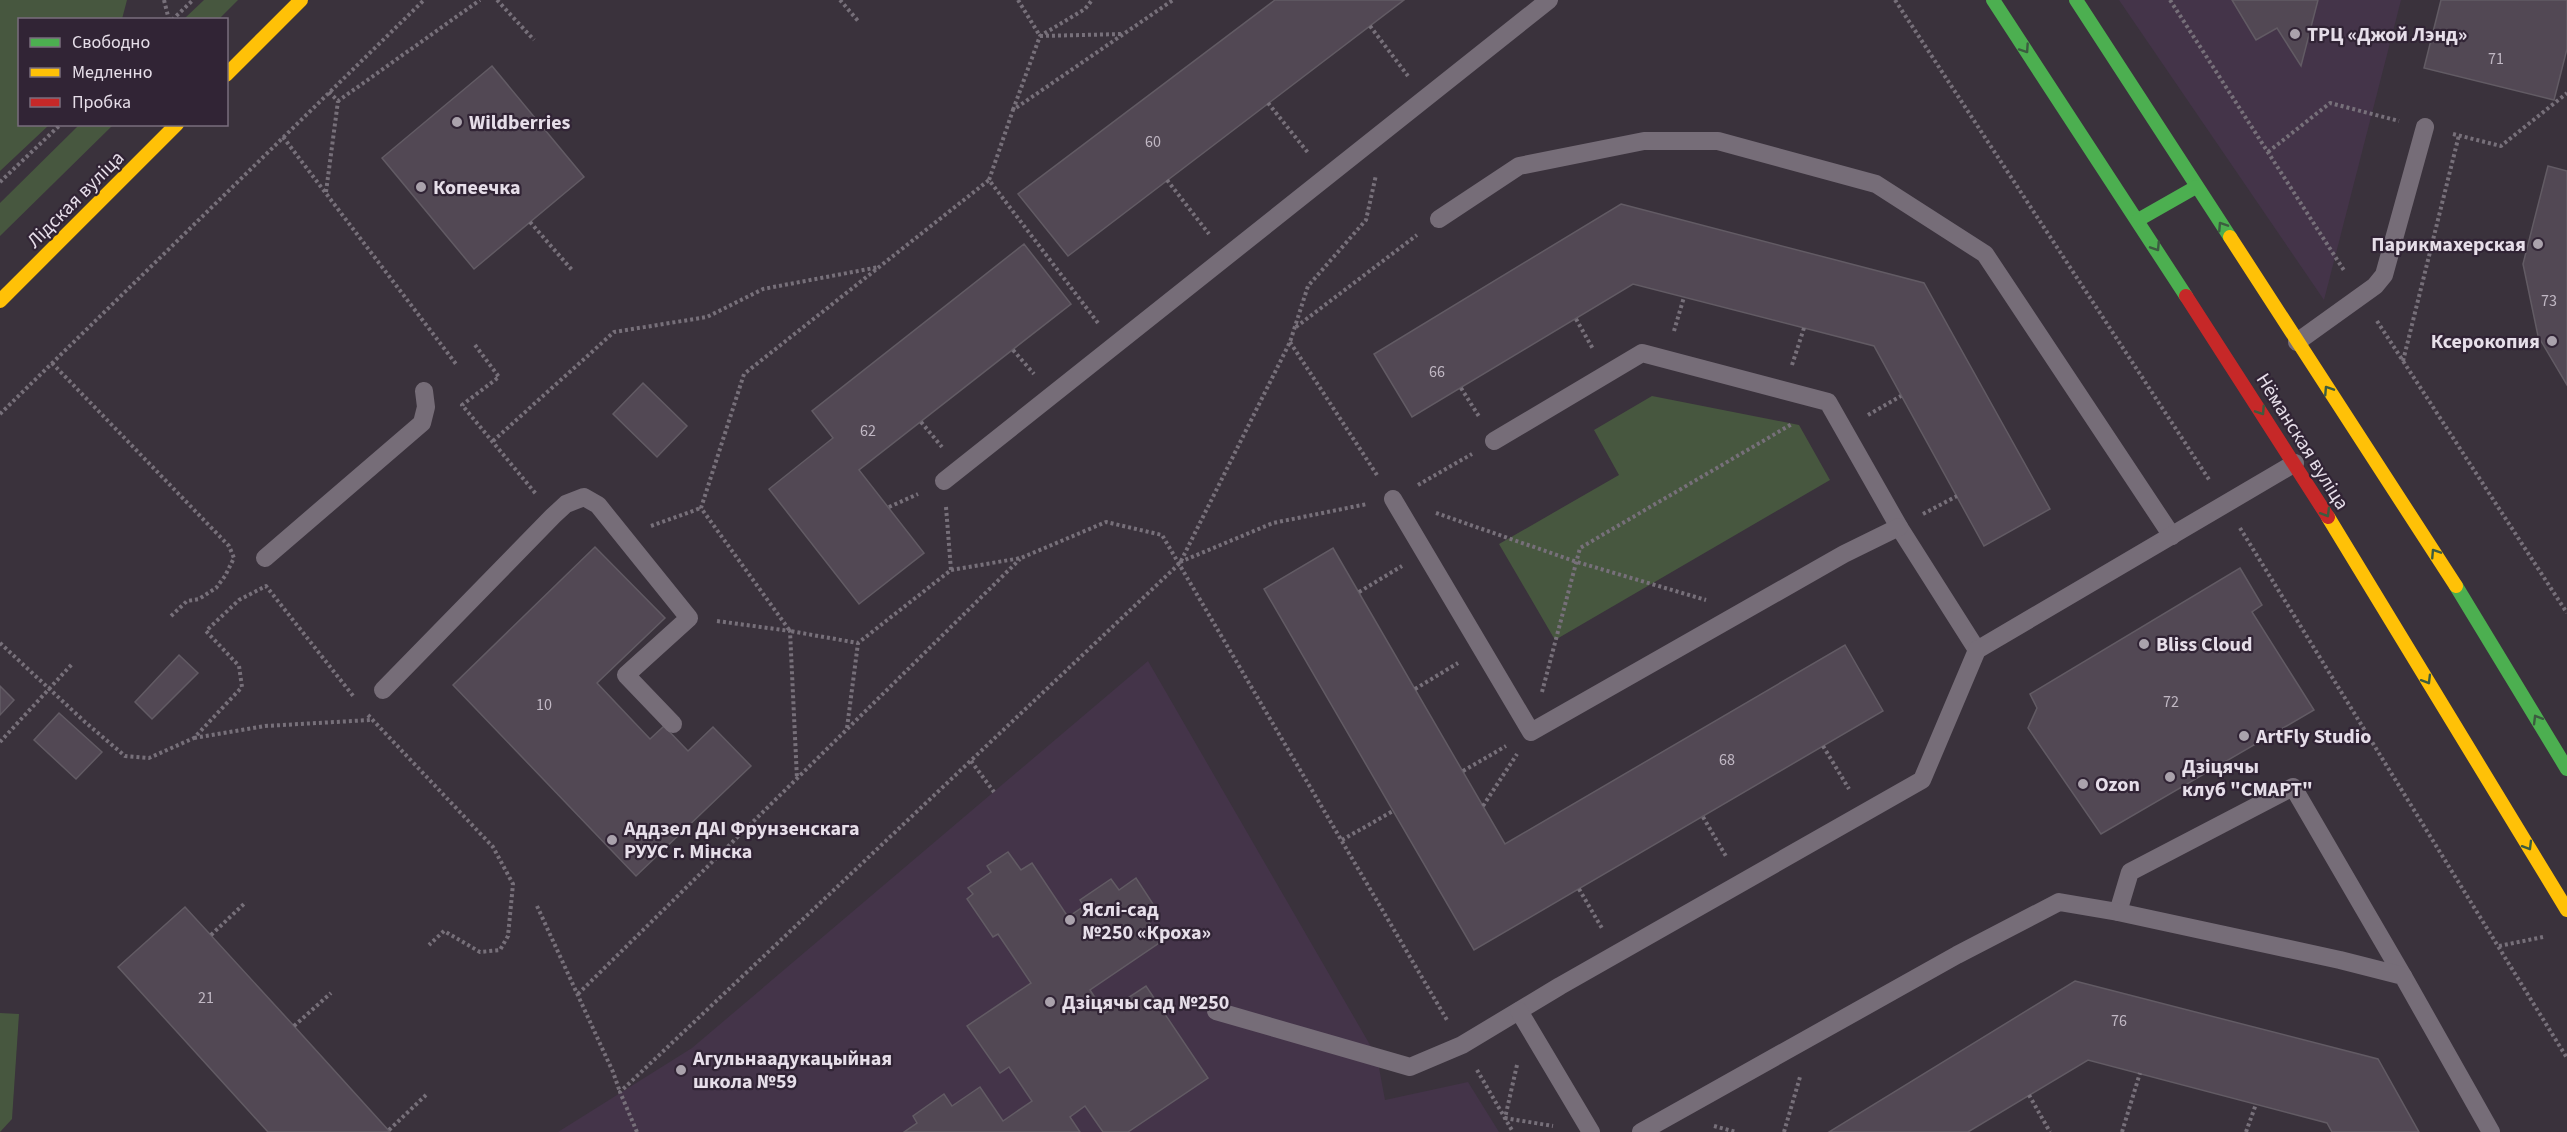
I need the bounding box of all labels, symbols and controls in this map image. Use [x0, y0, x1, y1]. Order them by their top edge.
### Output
legend [18, 18, 228, 126]
place label: ТРЦ «Джой Лэнд» [2307, 21, 2467, 49]
marker: ТРЦ «Джой Лэнд» [2288, 27, 2302, 41]
text: Свободно [72, 30, 150, 55]
one-way arrow [2018, 42, 2029, 53]
house number: 71 [2488, 48, 2504, 70]
text: Медленно [72, 60, 152, 85]
text: Пробка [72, 90, 131, 115]
place label: Wildberries [469, 109, 571, 137]
marker: Wildberries [450, 115, 464, 129]
house number: 60 [1145, 131, 1161, 153]
street label: Лідская вуліца [21, 145, 131, 255]
place label: Копеечка [433, 174, 521, 202]
marker: Копеечка [414, 180, 428, 194]
one-way arrow [2218, 222, 2229, 233]
place label: Парикмахерская [2371, 231, 2526, 259]
marker: Парикмахерская [2531, 237, 2545, 251]
one-way arrow [2148, 240, 2159, 251]
house number: 73 [2541, 290, 2557, 312]
place label: Ксерокопия [2431, 328, 2540, 356]
marker: Ксерокопия [2545, 334, 2559, 348]
house number: 66 [1429, 361, 1445, 383]
street label: Нёманская вуліца [2249, 368, 2355, 515]
one-way arrow [2324, 386, 2336, 396]
one-way arrow [2254, 404, 2265, 415]
house number: 62 [860, 420, 876, 442]
one-way arrow [2318, 507, 2330, 517]
one-way arrow [2431, 549, 2442, 560]
place label: Bliss Cloud [2156, 631, 2252, 659]
marker: Bliss Cloud [2137, 637, 2151, 651]
one-way arrow [2420, 674, 2431, 684]
house number: 72 [2163, 691, 2179, 713]
house number: 10 [536, 694, 552, 716]
one-way arrow [2532, 715, 2544, 725]
place label: ArtFly Studio [2255, 723, 2371, 751]
marker: ArtFly Studio [2237, 729, 2251, 743]
house number: 68 [1719, 749, 1735, 771]
place label: Дзіцячы клуб "СМАРТ" [2182, 753, 2313, 804]
marker: Дзіцячы клуб "СМАРТ" [2163, 770, 2177, 784]
place label: Ozon [2095, 771, 2140, 799]
marker: Ozon [2076, 777, 2090, 791]
place label: Аддзел ДАІ Фрунзенскага РУУС г. Мінска [623, 815, 859, 866]
marker: Аддзел ДАІ Фрунзенскага РУУС г. Мінска [605, 833, 619, 847]
one-way arrow [2521, 840, 2533, 850]
place label: Яслі-сад №250 «Кроха» [1082, 896, 1211, 947]
marker: Яслі-сад №250 «Кроха» [1063, 913, 1077, 927]
house number: 21 [198, 987, 214, 1009]
place label: Дзіцячы сад №250 [1062, 989, 1229, 1017]
marker: Дзіцячы сад №250 [1043, 995, 1057, 1009]
house number: 76 [2111, 1010, 2127, 1032]
place label: Агульнаадукацыйная школа №59 [692, 1045, 892, 1096]
marker: Агульнаадукацыйная школа №59 [674, 1063, 688, 1077]

